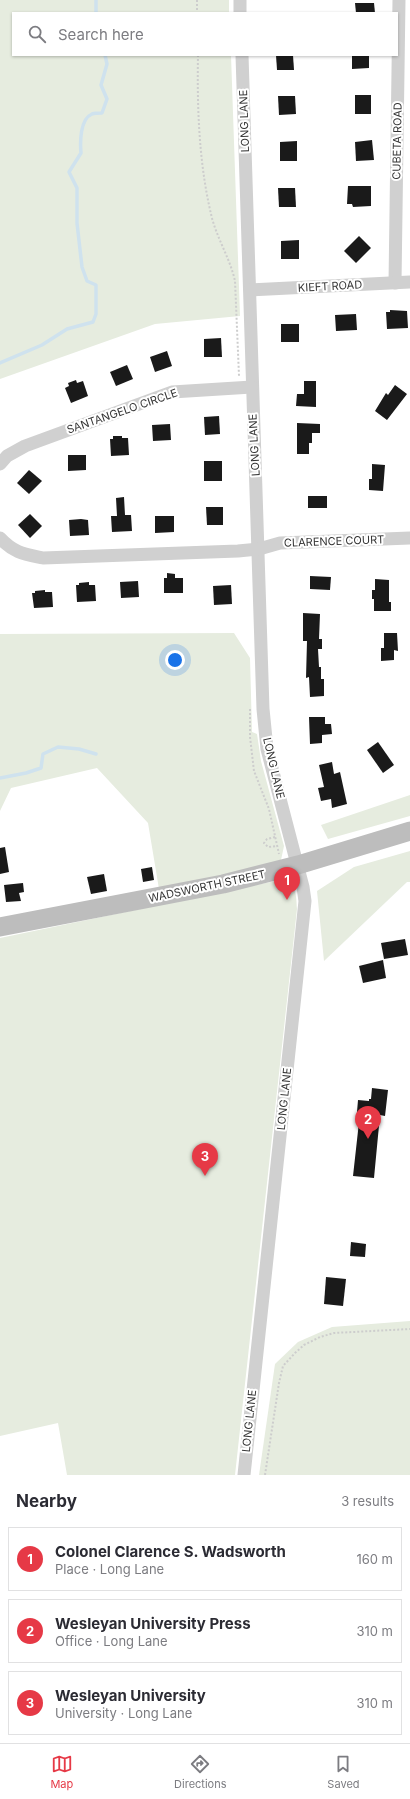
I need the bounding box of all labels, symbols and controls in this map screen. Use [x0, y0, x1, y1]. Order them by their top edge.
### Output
search box [12, 12, 398, 56]
icon: search [26, 23, 48, 45]
text: Search here [58, 25, 144, 44]
street label: LONG LANE [236, 89, 252, 153]
street label: CUBETA ROAD [389, 102, 405, 180]
street label: KIEFT ROAD [298, 277, 363, 295]
street label: SANTANGELO CIRCLE [65, 385, 179, 437]
street label: LONG LANE [245, 413, 263, 477]
street label: CLARENCE COURT [284, 532, 384, 550]
your location [165, 650, 185, 670]
street label: LONG LANE [260, 736, 288, 800]
street label: WADSWORTH STREET [147, 867, 267, 905]
pin: 1 [274, 867, 300, 900]
street label: LONG LANE [274, 1067, 294, 1131]
pin: 2 [355, 1106, 381, 1139]
pin: 3 [192, 1143, 218, 1176]
street label: LONG LANE [239, 1389, 259, 1453]
text: Nearby [16, 1491, 77, 1511]
text: 3 results [341, 1493, 394, 1509]
text: Colonel Clarence S. Wadsworth [55, 1542, 286, 1561]
text: 1 [27, 1551, 33, 1567]
text: 160 m [356, 1551, 393, 1567]
text: Place · Long Lane [55, 1561, 164, 1577]
text: Wesleyan University Press [55, 1614, 251, 1633]
text: 2 [26, 1623, 34, 1639]
text: 310 m [356, 1623, 393, 1639]
text: Office · Long Lane [55, 1633, 168, 1649]
text: Wesleyan University [55, 1686, 206, 1705]
text: 3 [26, 1695, 34, 1711]
text: 310 m [356, 1695, 393, 1711]
text: University · Long Lane [55, 1705, 192, 1721]
tab: Map [50, 1753, 73, 1791]
tab: Directions [174, 1753, 227, 1791]
tab: Saved [327, 1753, 360, 1791]

